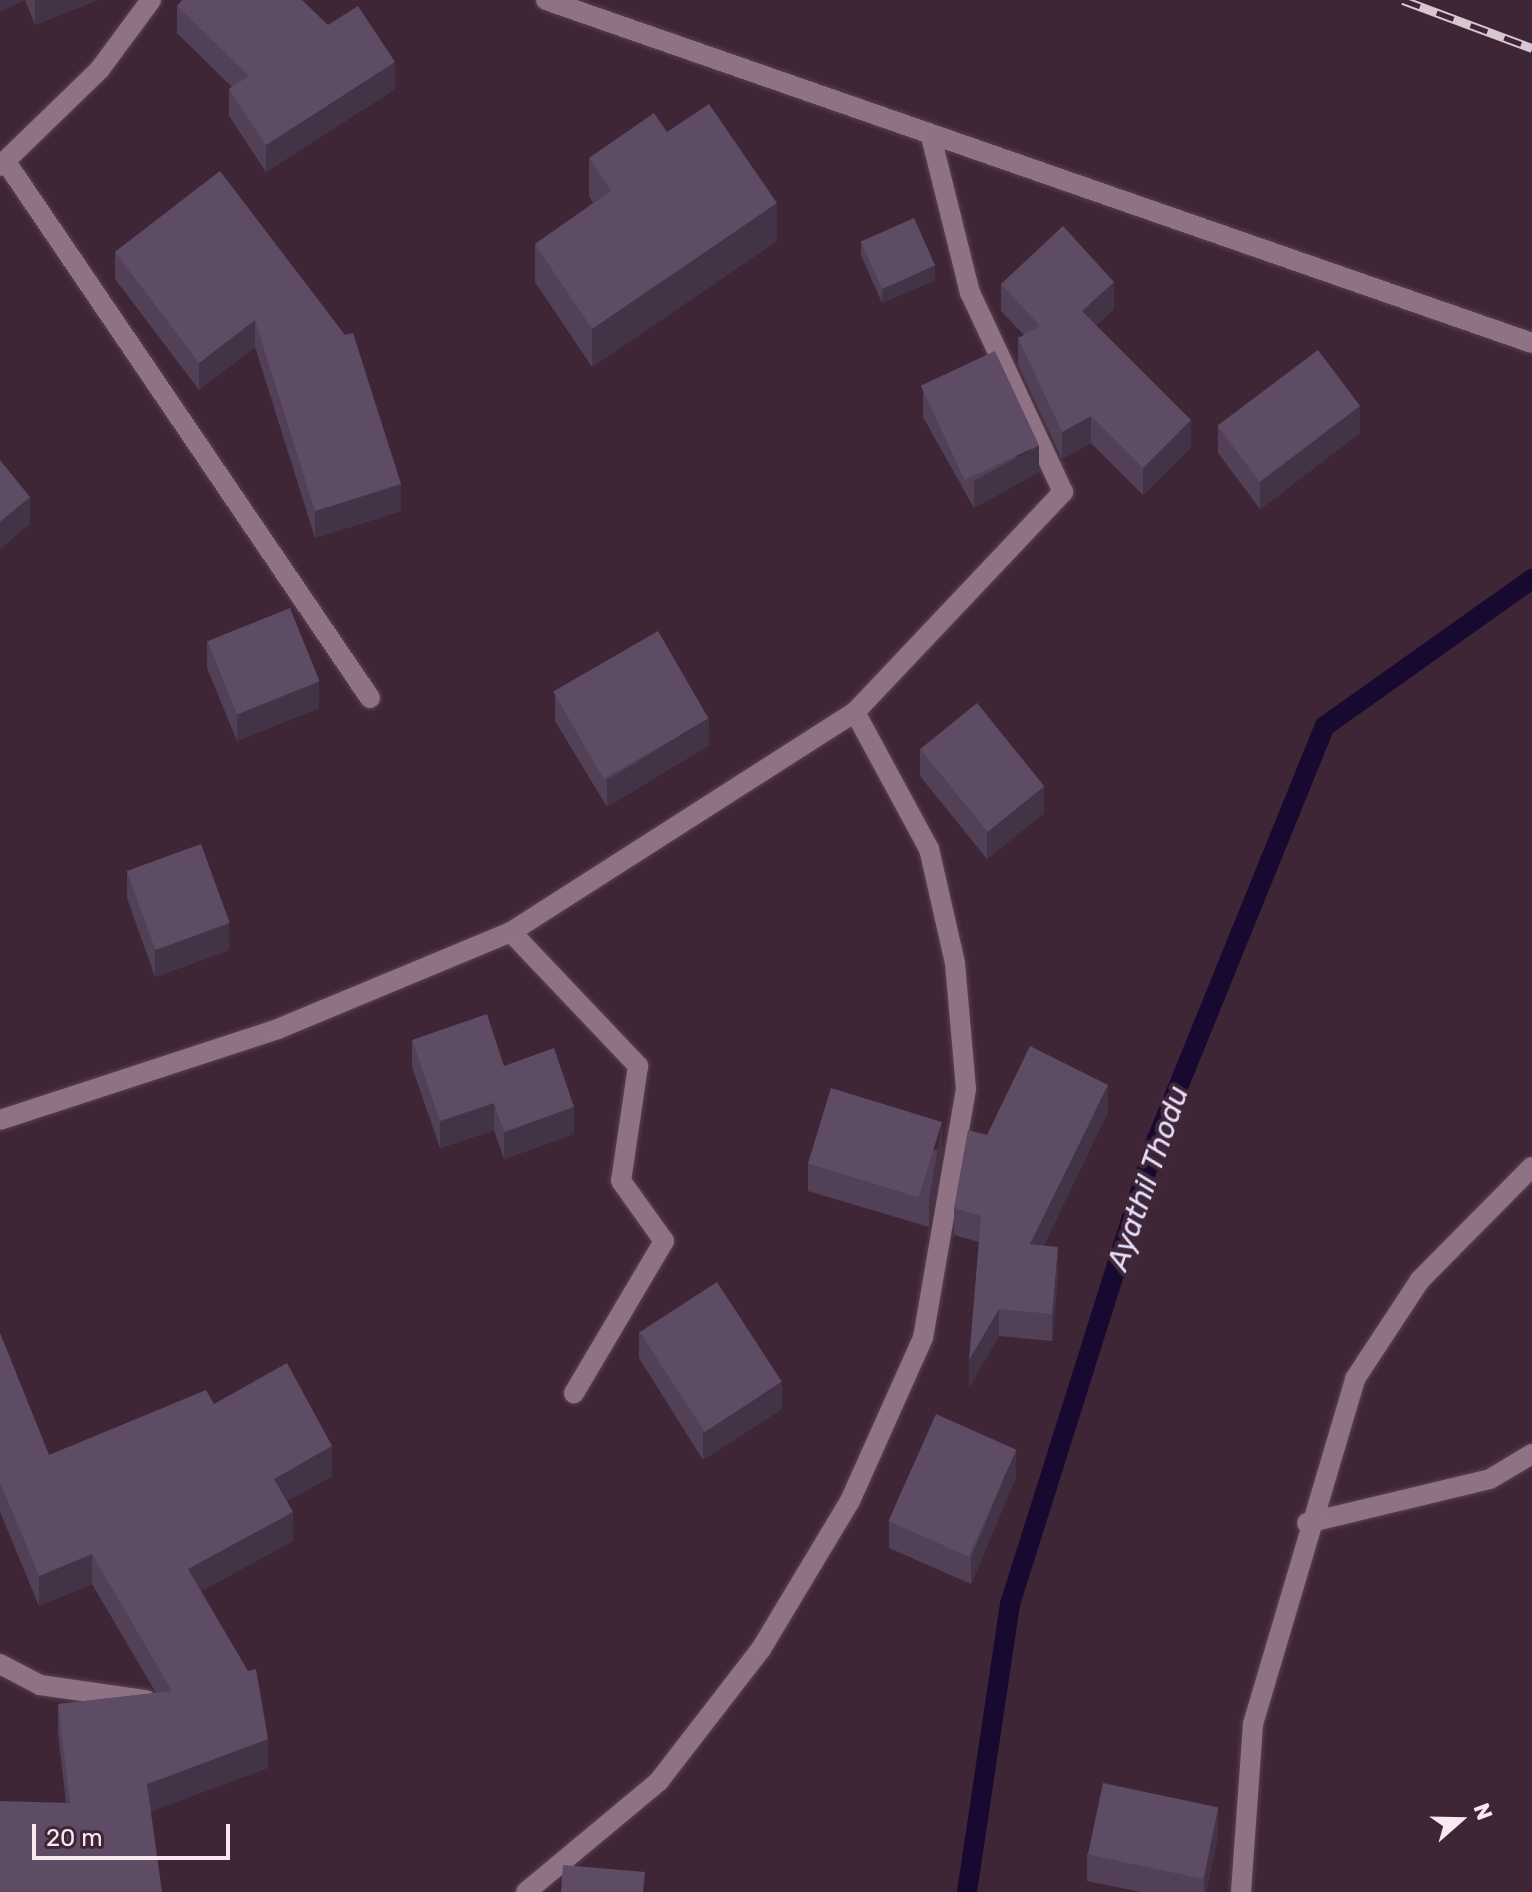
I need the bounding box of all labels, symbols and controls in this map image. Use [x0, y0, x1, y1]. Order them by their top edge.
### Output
water label: Ayathil Thodu [1100, 1081, 1196, 1275]
north arrow [1420, 1780, 1500, 1860]
text: N [1468, 1800, 1498, 1824]
scale bar [36, 1808, 234, 1858]
text: 20 m [46, 1824, 103, 1852]

